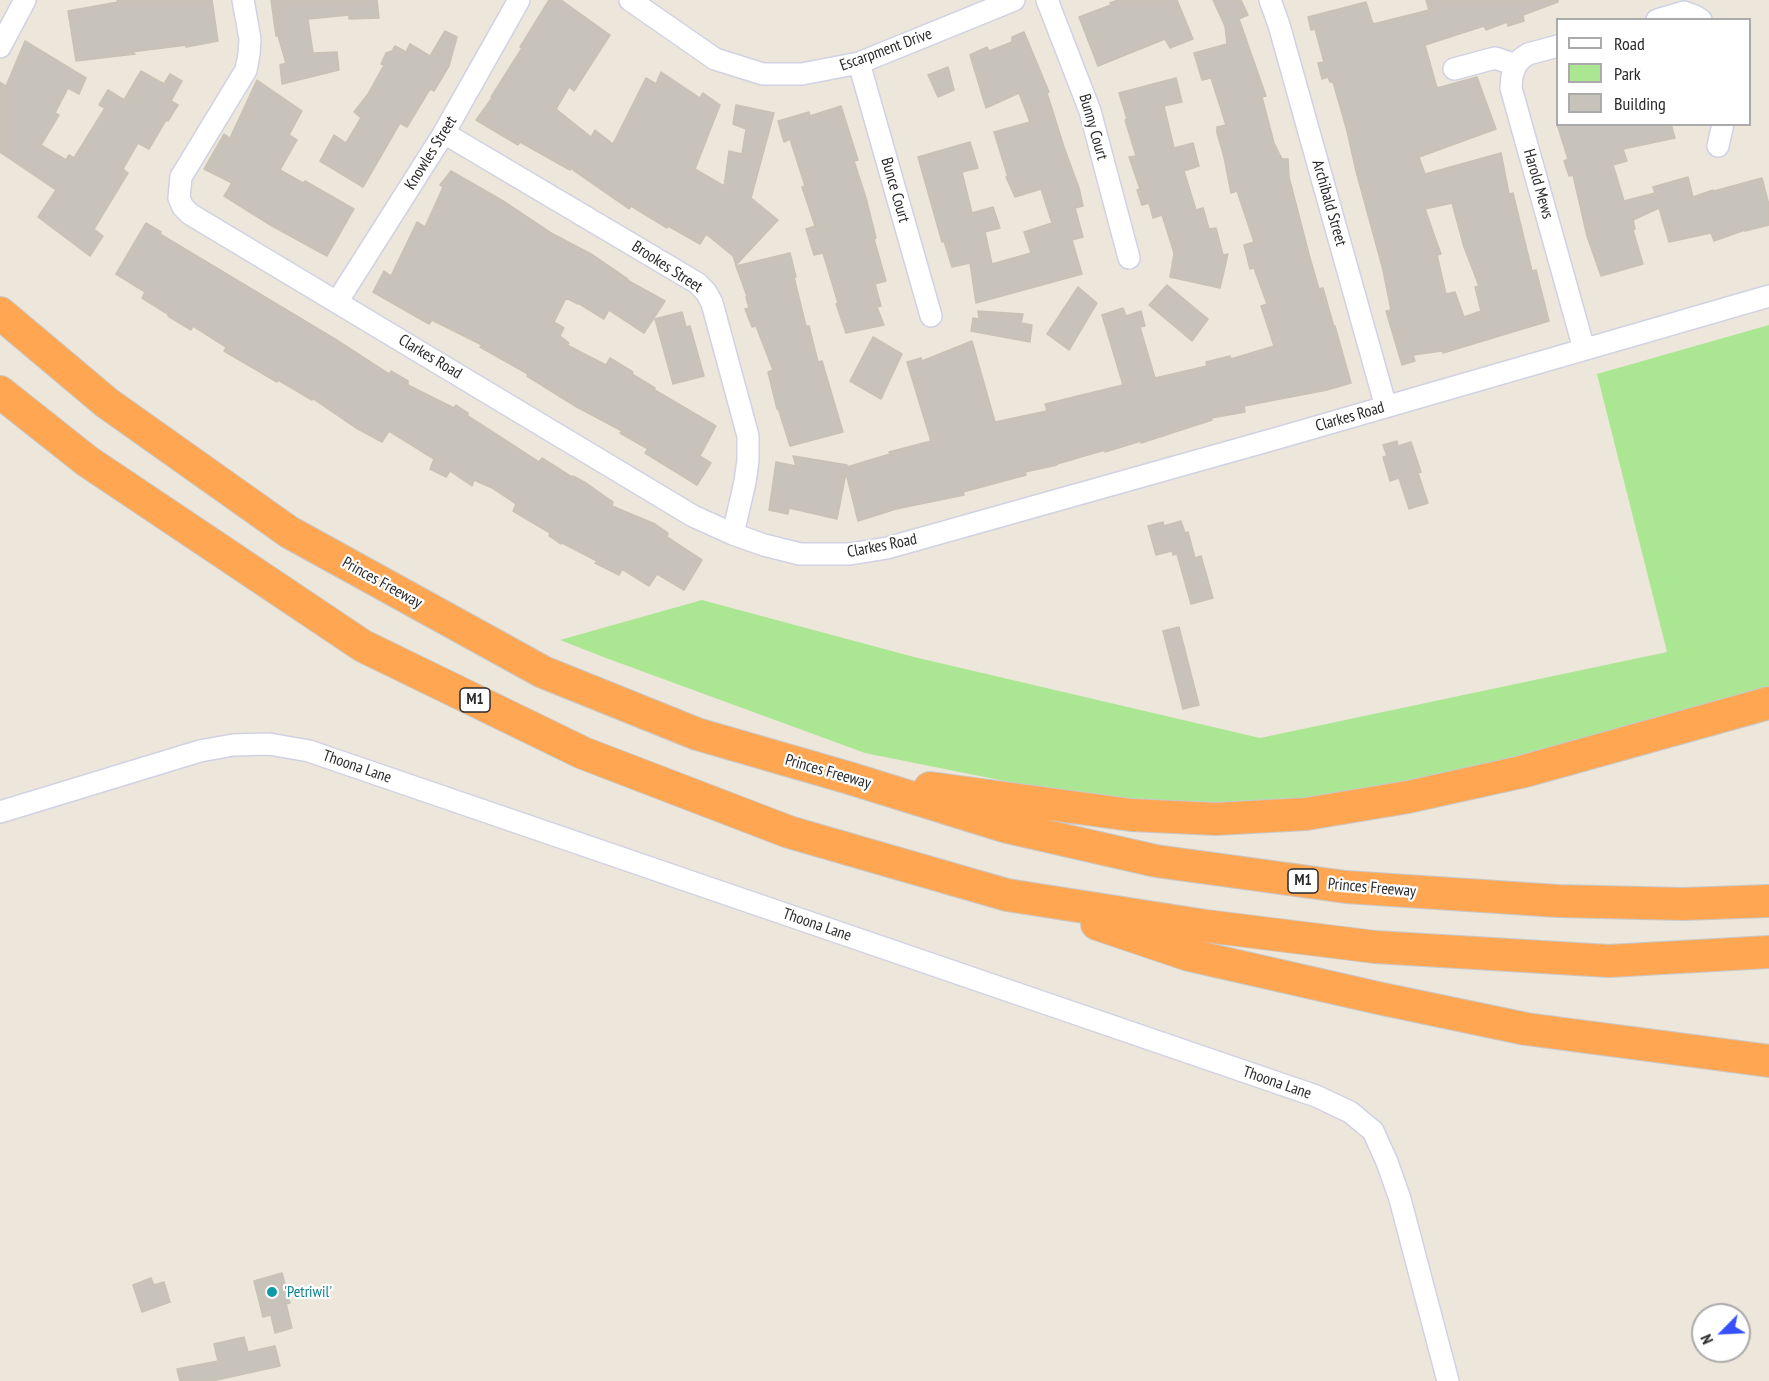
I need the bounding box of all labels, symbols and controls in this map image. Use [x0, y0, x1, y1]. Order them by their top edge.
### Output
legend [1556, 18, 1751, 126]
street label: Escarpment Drive [837, 24, 935, 76]
text: Road [1614, 32, 1645, 55]
text: Park [1614, 62, 1641, 85]
street label: Bunny Court [1074, 92, 1112, 162]
text: Building [1614, 92, 1666, 115]
street label: Knowles Street [401, 113, 461, 193]
street label: Harold Mews [1519, 147, 1557, 221]
street label: Bunce Court [877, 155, 913, 225]
street label: Archibald Street [1308, 158, 1350, 248]
street label: Brookes Street [628, 237, 706, 297]
street label: Clarkes Road [395, 331, 465, 383]
street label: Clarkes Road [1313, 398, 1387, 436]
street label: Clarkes Road [846, 530, 918, 562]
street label: Princes Freeway [339, 553, 425, 613]
road number: M1 [460, 688, 490, 712]
street label: Thoona Lane [320, 746, 394, 788]
street label: Princes Freeway [783, 751, 873, 793]
road number: M1 [1288, 869, 1318, 893]
street label: Princes Freeway [1327, 875, 1417, 901]
street label: Thoona Lane [780, 904, 854, 946]
street label: Thoona Lane [1240, 1062, 1314, 1104]
place label: 'Petriwil' [284, 1282, 332, 1302]
marker: 'Petriwil' [265, 1285, 279, 1299]
north arrow [1691, 1303, 1751, 1363]
text: N [1695, 1332, 1717, 1348]

